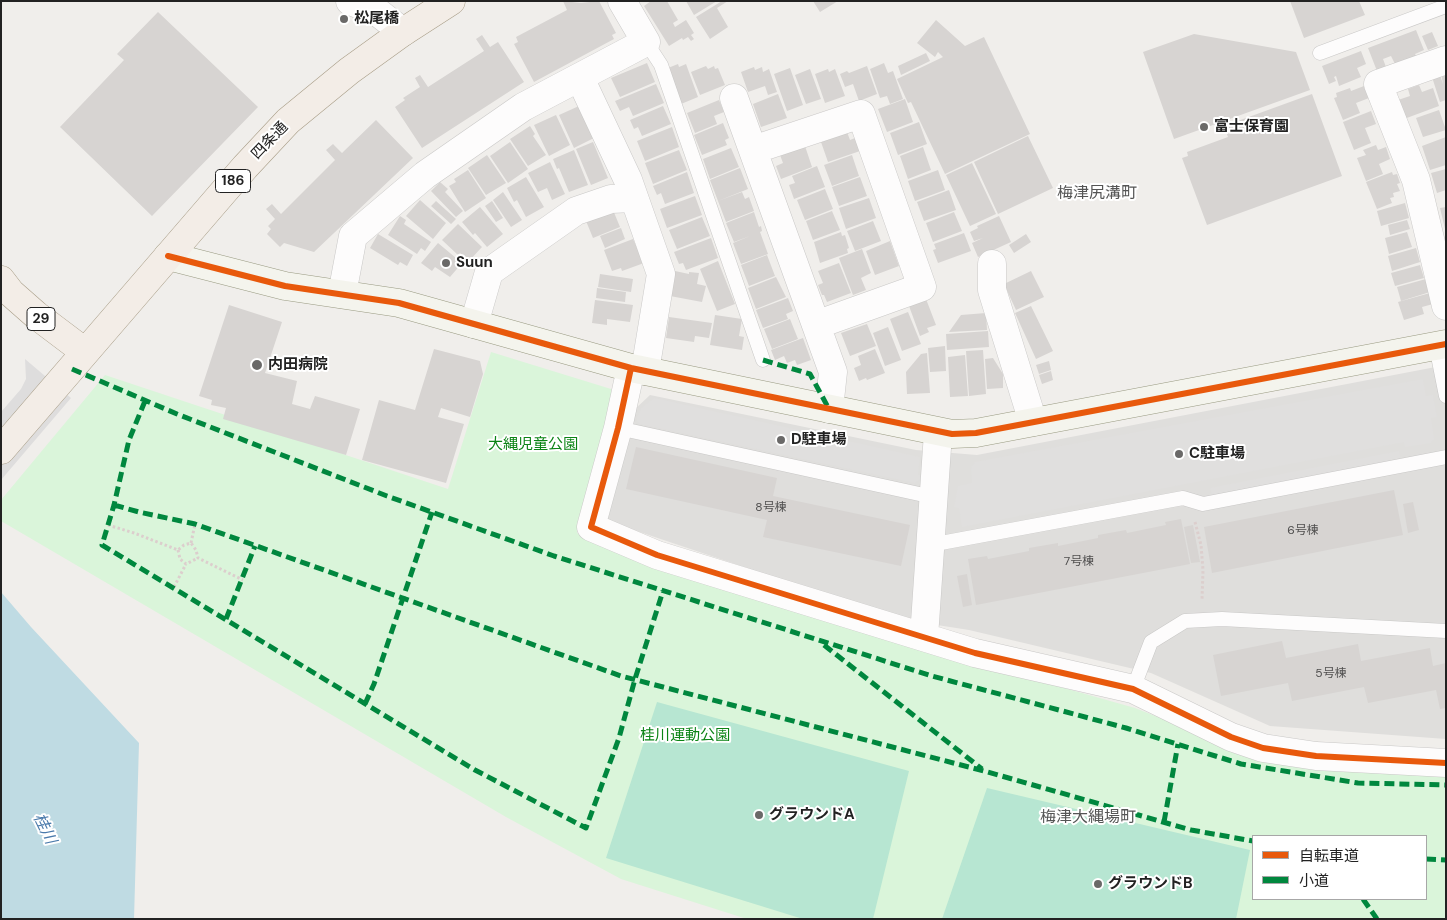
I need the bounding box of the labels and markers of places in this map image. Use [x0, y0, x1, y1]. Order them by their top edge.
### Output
place label: 松尾橋 [354, 10, 399, 28]
marker: 松尾橋 [338, 13, 350, 25]
place label: 富士保育園 [1214, 118, 1289, 136]
marker: 富士保育園 [1198, 121, 1210, 133]
place label: Suun [456, 254, 493, 272]
marker: Suun [440, 257, 452, 269]
place label: 内田病院 [268, 356, 328, 374]
marker: 内田病院 [250, 358, 264, 372]
place label: D駐車場 [791, 431, 847, 449]
marker: D駐車場 [775, 434, 787, 446]
place label: C駐車場 [1189, 445, 1245, 463]
marker: C駐車場 [1173, 448, 1185, 460]
place label: グラウンドA [769, 806, 855, 824]
marker: グラウンドA [753, 809, 765, 821]
place label: グラウンドB [1108, 875, 1193, 893]
marker: グラウンドB [1092, 878, 1104, 890]

